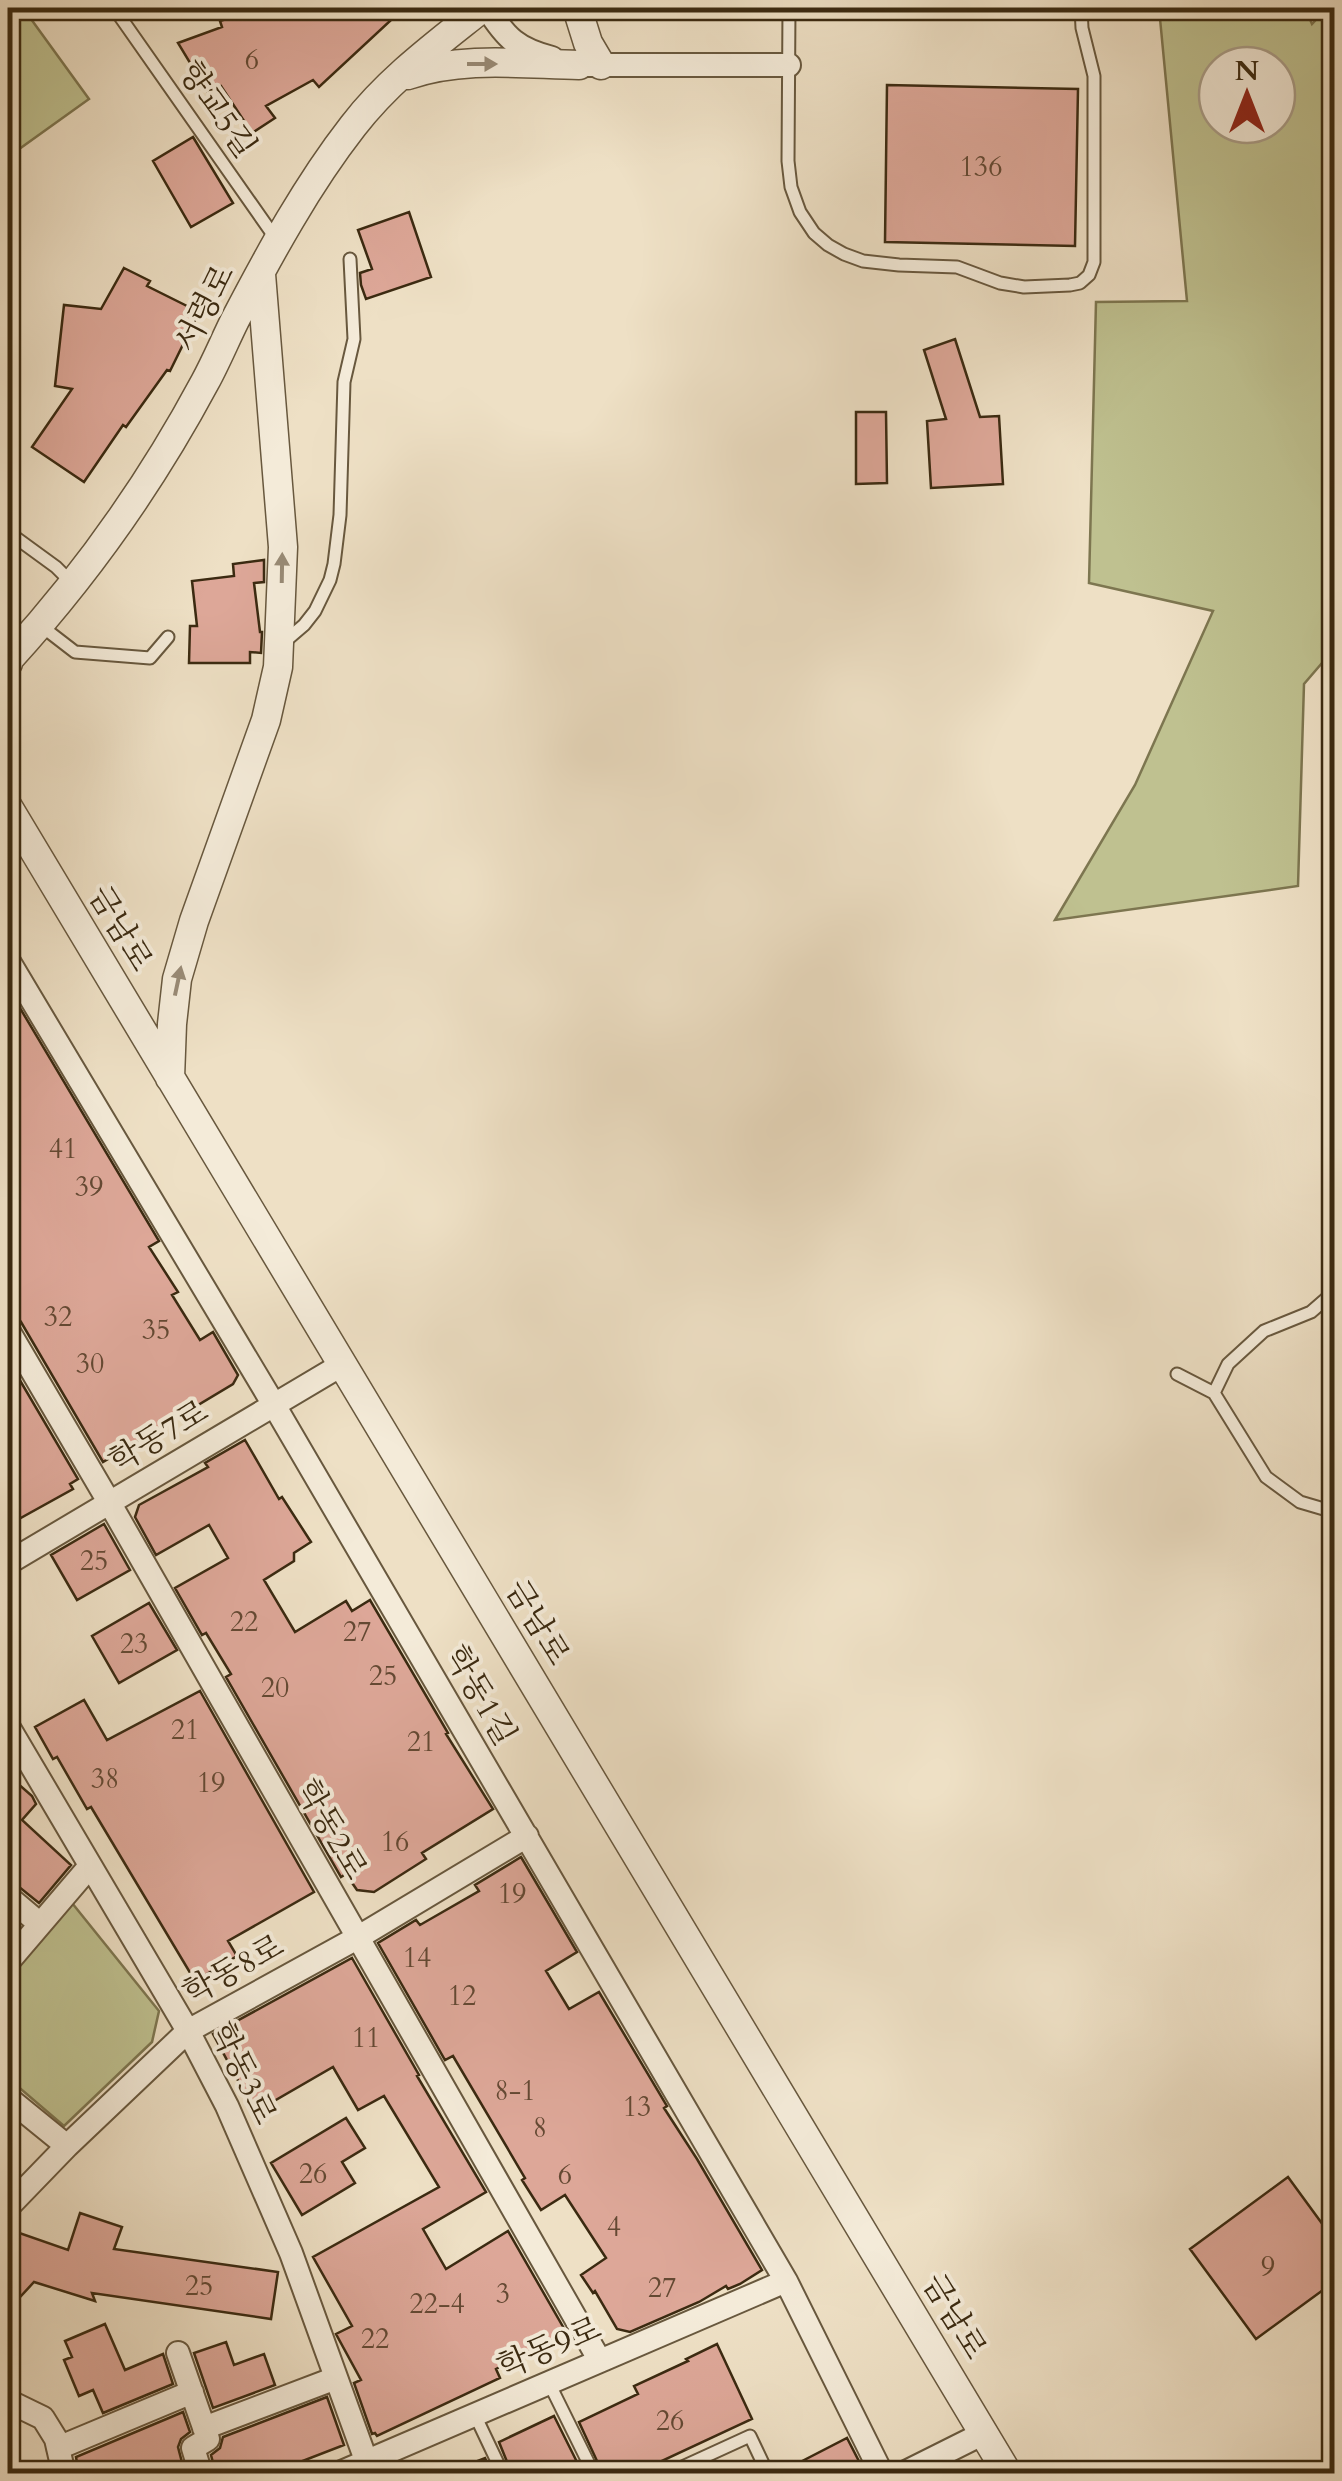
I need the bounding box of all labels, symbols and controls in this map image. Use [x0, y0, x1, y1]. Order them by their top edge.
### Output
house number: 6 [245, 41, 259, 79]
north arrow [1197, 45, 1297, 145]
street label: 향교5길 [168, 52, 267, 167]
text: N [1235, 52, 1259, 90]
one-way arrow [467, 56, 498, 72]
house number: 136 [959, 148, 1003, 186]
street label: 서령로 [164, 257, 246, 360]
one-way arrow [274, 551, 290, 583]
street label: 금남로 [77, 877, 163, 980]
one-way arrow [170, 965, 186, 996]
house number: 41 [49, 1130, 77, 1168]
house number: 39 [75, 1168, 103, 1206]
house number: 32 [44, 1298, 72, 1336]
house number: 35 [142, 1311, 170, 1349]
house number: 30 [76, 1345, 104, 1383]
street label: 학동7로 [100, 1390, 217, 1484]
house number: 25 [80, 1542, 108, 1580]
street label: 금남로 [494, 1571, 580, 1674]
house number: 22 [230, 1603, 258, 1641]
house number: 27 [343, 1613, 371, 1651]
house number: 23 [120, 1625, 148, 1663]
street label: 학동1길 [434, 1637, 526, 1754]
house number: 25 [369, 1657, 397, 1695]
house number: 20 [261, 1669, 289, 1707]
house number: 21 [171, 1711, 199, 1749]
house number: 21 [407, 1723, 435, 1761]
house number: 38 [91, 1760, 119, 1798]
house number: 19 [197, 1764, 225, 1802]
street label: 학동2로 [285, 1771, 378, 1888]
house number: 16 [381, 1823, 409, 1861]
house number: 19 [498, 1875, 526, 1913]
street label: 학동8로 [175, 1924, 292, 2016]
house number: 14 [403, 1939, 431, 1977]
house number: 12 [448, 1977, 476, 2015]
street label: 학동3로 [199, 2015, 287, 2132]
house number: 11 [352, 2019, 380, 2057]
house number: 8-1 [494, 2072, 536, 2110]
house number: 13 [623, 2088, 651, 2126]
house number: 8 [533, 2109, 547, 2147]
house number: 26 [299, 2155, 327, 2193]
house number: 6 [558, 2156, 572, 2194]
house number: 4 [607, 2208, 621, 2246]
house number: 9 [1261, 2248, 1275, 2286]
street label: 금남로 [911, 2265, 997, 2368]
house number: 25 [185, 2267, 213, 2305]
house number: 27 [648, 2269, 676, 2307]
house number: 3 [496, 2275, 510, 2313]
house number: 22-4 [409, 2285, 465, 2323]
street label: 학동9로 [491, 2306, 608, 2389]
house number: 22 [361, 2320, 389, 2358]
house number: 26 [656, 2402, 684, 2440]

